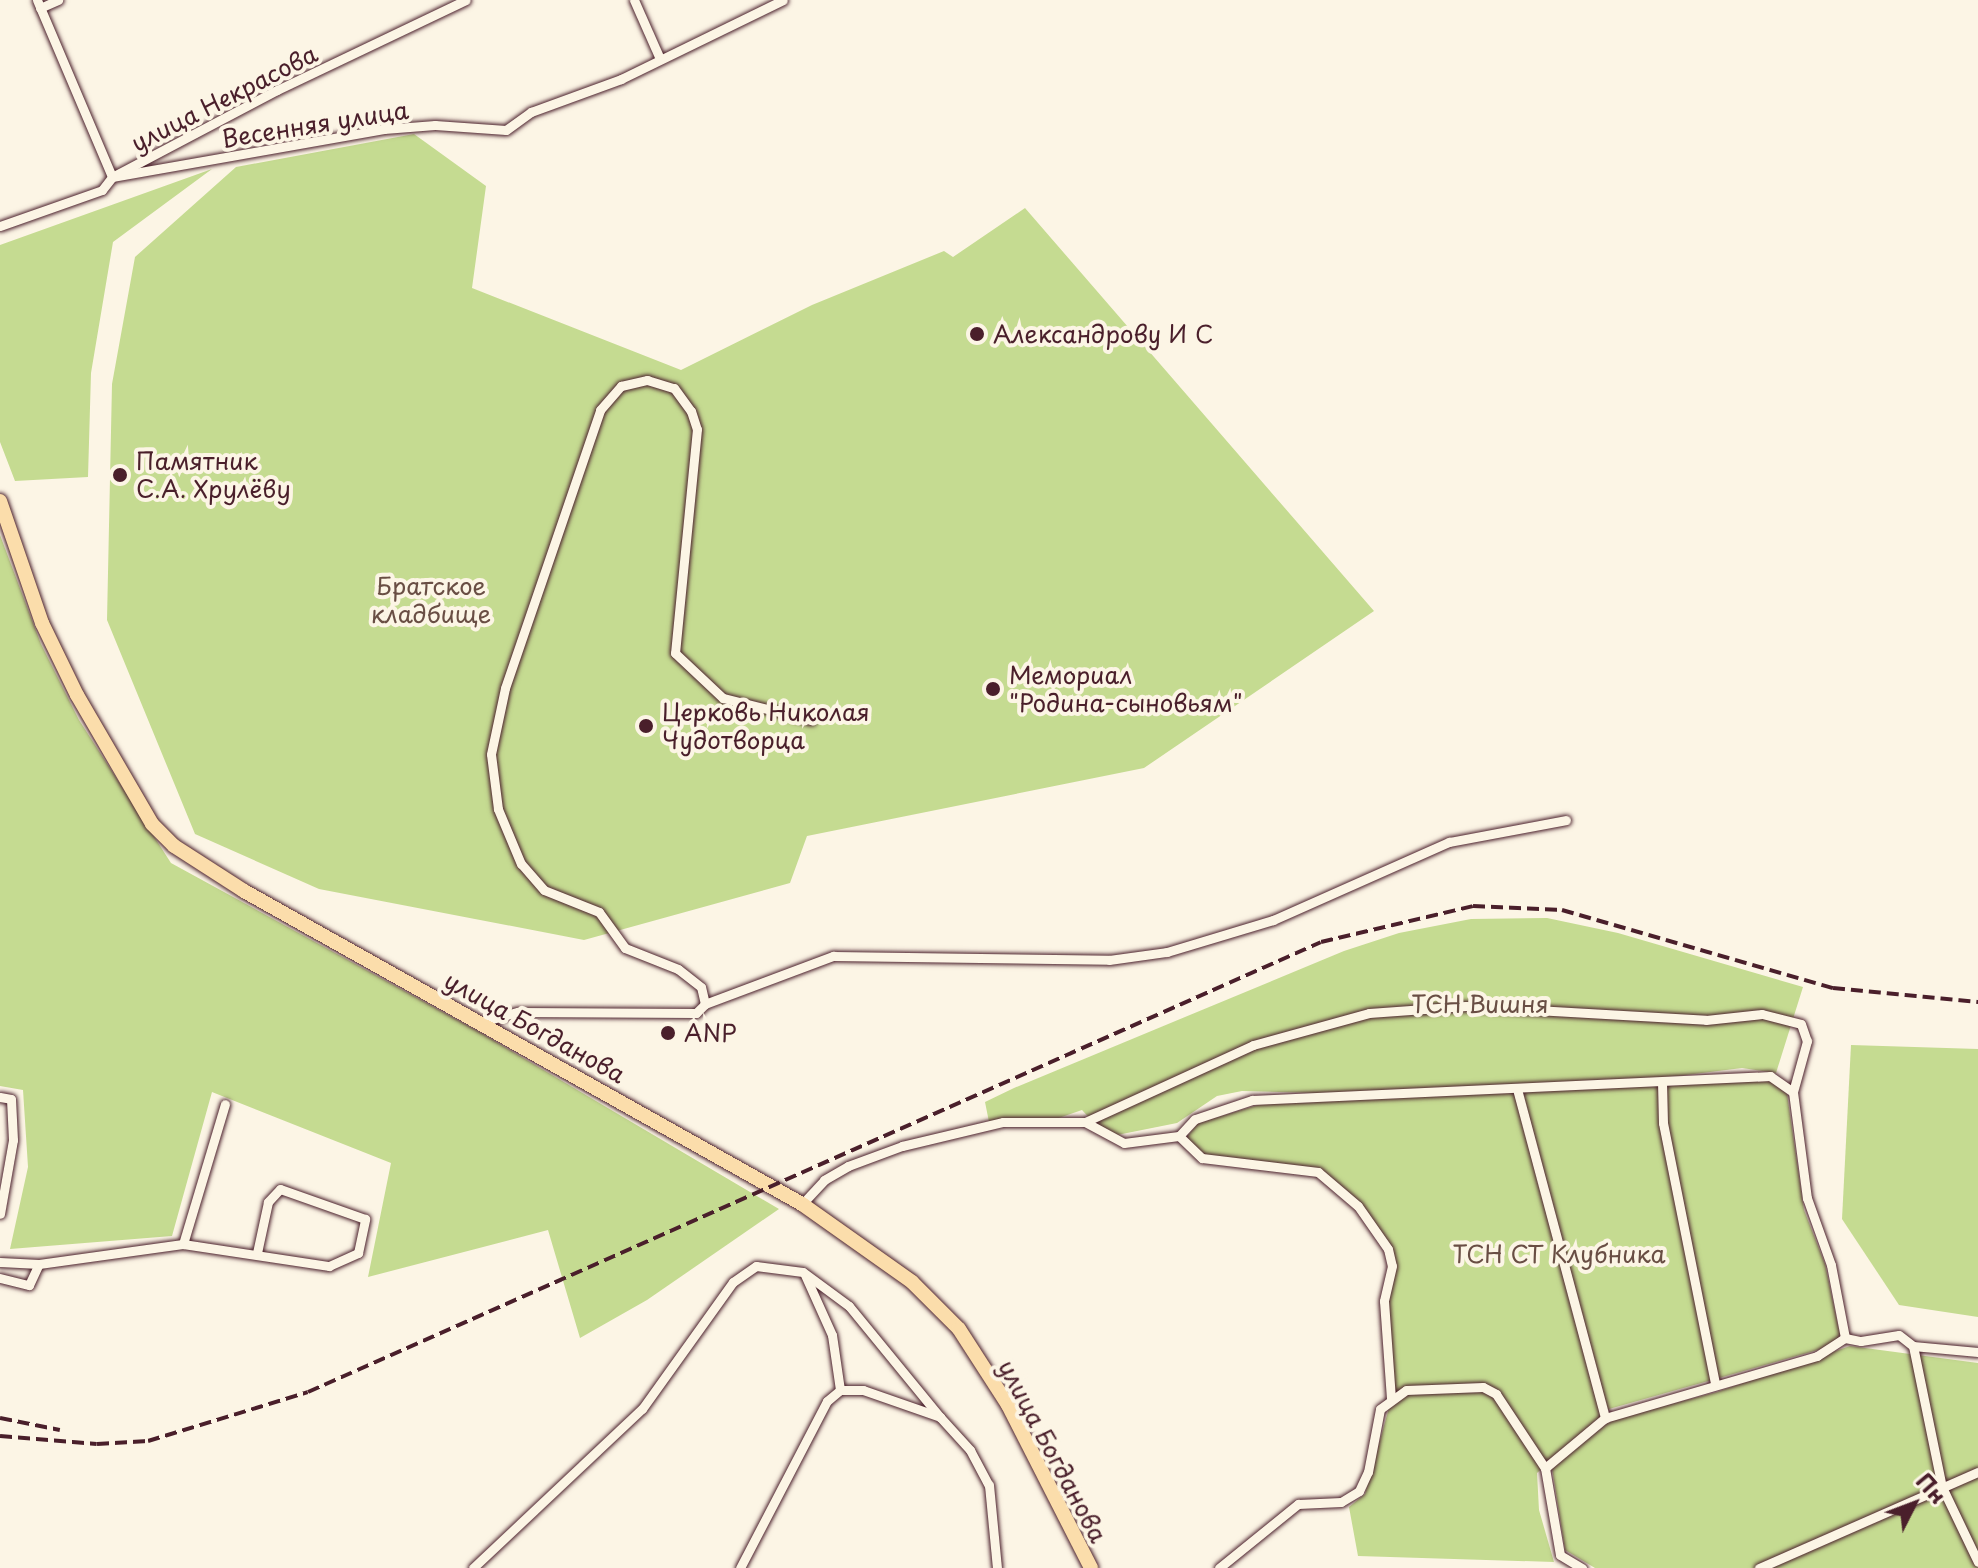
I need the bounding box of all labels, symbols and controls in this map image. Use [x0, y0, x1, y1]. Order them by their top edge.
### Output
street label: улица Некрасова [125, 38, 323, 158]
street label: Весенняя улица [219, 95, 411, 153]
place label: Александрову И С [993, 320, 1214, 348]
marker: Александрову И С [968, 325, 986, 343]
place label: Памятник С.А. Хрулёву [136, 447, 291, 503]
marker: Памятник С.А. Хрулёву [111, 466, 129, 484]
park label: Братское кладбище [371, 572, 491, 628]
place label: Мемориал "Родина-сыновьям" [1009, 661, 1243, 717]
marker: Мемориал "Родина-сыновьям" [984, 680, 1002, 698]
place label: Церковь Николая Чудотворца [662, 698, 869, 754]
marker: Церковь Николая Чудотворца [637, 717, 655, 735]
street label: улица Богданова [439, 965, 631, 1089]
park label: ТСН Вишня [1410, 990, 1550, 1018]
place label: ANP [684, 1019, 737, 1047]
marker: ANP [659, 1024, 677, 1042]
park label: ТСН СТ Клубника [1451, 1240, 1667, 1268]
street label: улица Богданова [992, 1354, 1114, 1548]
north arrow [1874, 1464, 1954, 1544]
text: Пн [1909, 1465, 1955, 1510]

